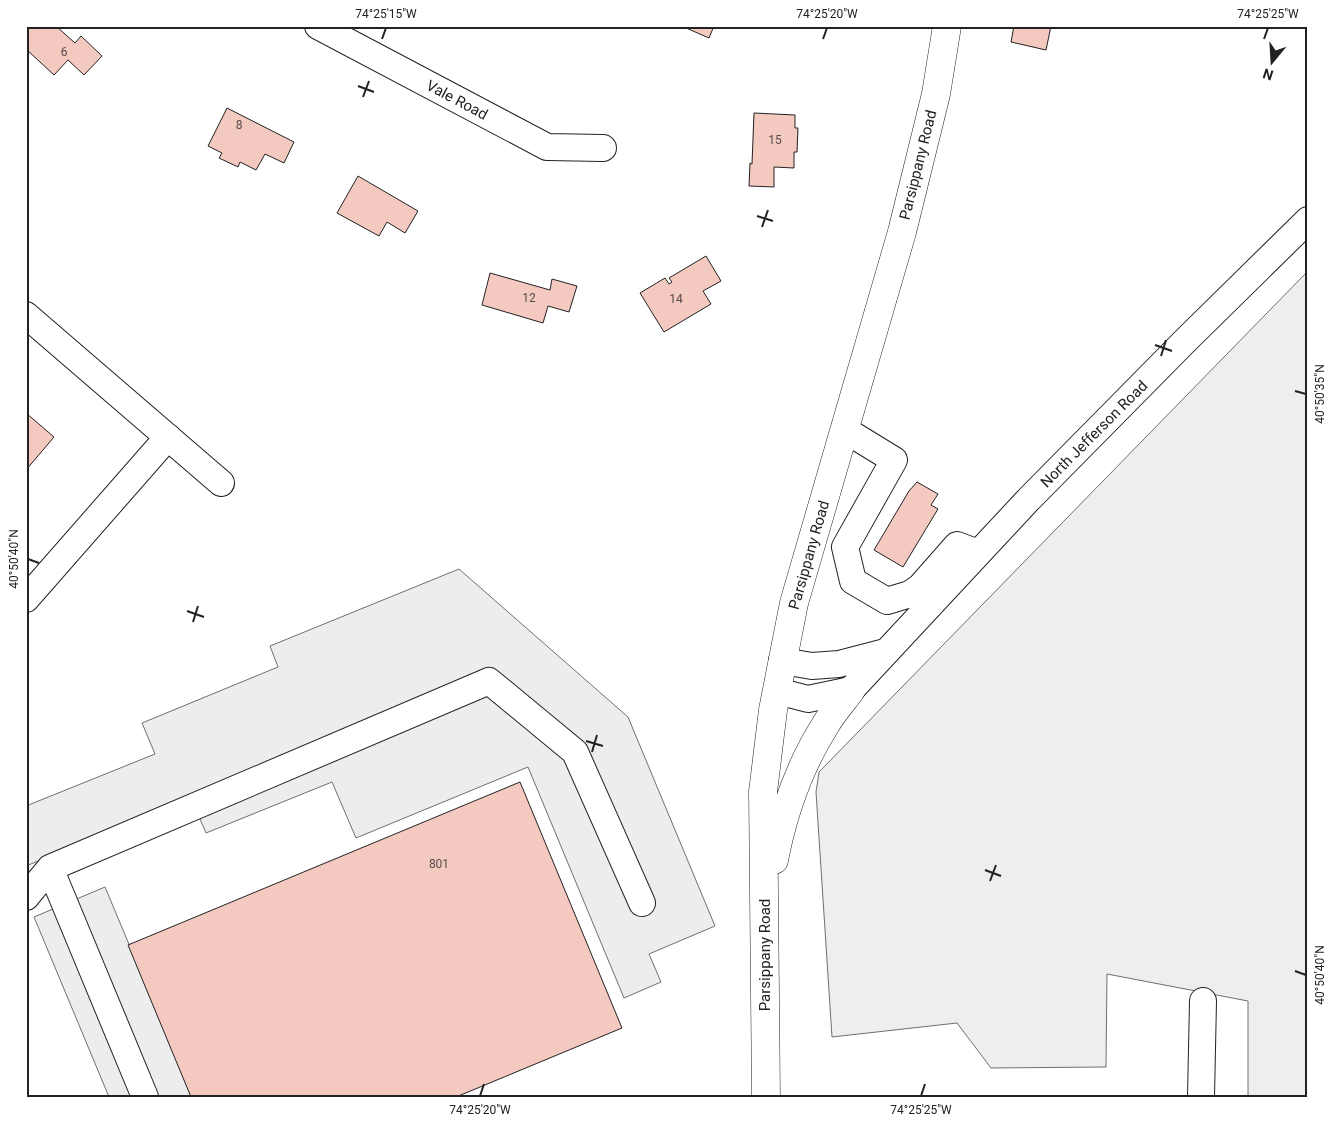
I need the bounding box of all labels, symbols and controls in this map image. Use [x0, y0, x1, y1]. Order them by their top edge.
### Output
text: 74°25'15"W [355, 7, 417, 21]
text: 74°25'20"W [796, 7, 858, 21]
text: 74°25'25"W [1237, 7, 1299, 21]
north arrow [1246, 38, 1296, 88]
house number: 6 [61, 45, 68, 59]
text: N [1261, 65, 1275, 84]
street label: Vale Road [423, 76, 491, 124]
street label: Parsippany Road [896, 108, 940, 222]
house number: 8 [236, 118, 243, 132]
house number: 15 [768, 133, 782, 147]
house number: 12 [522, 291, 536, 305]
house number: 14 [669, 292, 683, 306]
text: 40°50'35"N [1313, 364, 1327, 424]
street label: North Jefferson Road [1037, 377, 1151, 491]
street label: Parsippany Road [785, 498, 833, 612]
text: 40°50'40"N [7, 529, 21, 589]
house number: 801 [429, 857, 449, 871]
street label: Parsippany Road [756, 899, 774, 1011]
text: 40°50'40"N [1313, 945, 1327, 1005]
text: 74°25'20"W [449, 1103, 511, 1117]
text: 74°25'25"W [890, 1103, 952, 1117]

